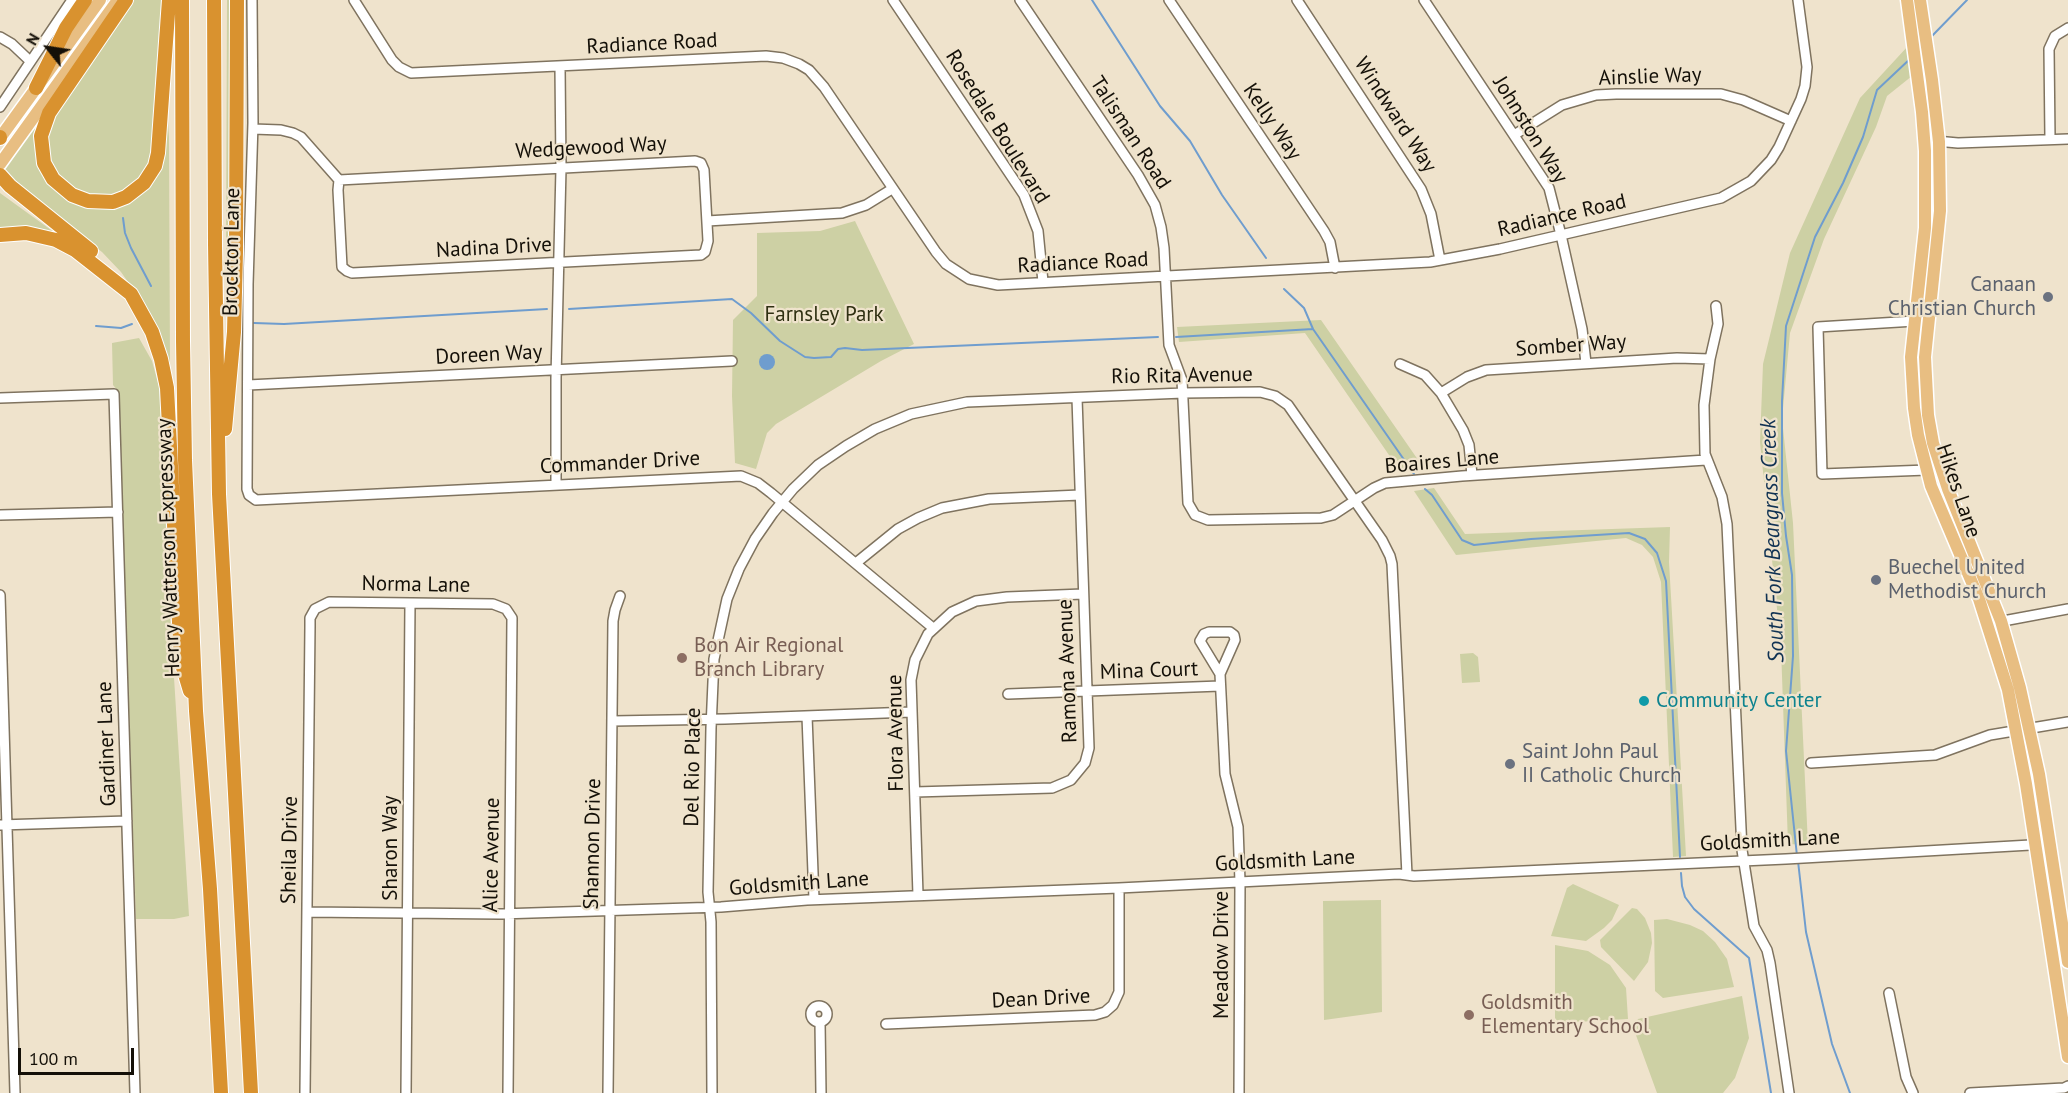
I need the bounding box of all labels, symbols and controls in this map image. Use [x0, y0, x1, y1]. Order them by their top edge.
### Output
north arrow [18, 18, 78, 78]
street label: Radiance Road [586, 28, 718, 60]
text: N [21, 29, 44, 49]
street label: Rosedale Boulevard [940, 45, 1054, 209]
street label: Windward Way [1348, 53, 1442, 177]
street label: Ainslie Way [1598, 63, 1702, 91]
street label: Talisman Road [1084, 72, 1176, 194]
street label: Johnston Way [1487, 72, 1573, 188]
street label: Kelly Way [1237, 79, 1307, 165]
street label: Wedgewood Way [515, 131, 667, 165]
street label: Brockton Lane [218, 188, 246, 316]
street label: Radiance Road [1495, 189, 1629, 243]
street label: Nadina Drive [435, 232, 553, 264]
street label: Radiance Road [1017, 247, 1149, 279]
place label: Canaan Christian Church [1888, 272, 2036, 322]
marker: Canaan Christian Church [2041, 290, 2055, 304]
park label: Farnsley Park [764, 302, 884, 328]
street label: Somber Way [1515, 330, 1627, 362]
street label: Doreen Way [435, 340, 543, 370]
street label: Rio Rita Avenue [1111, 362, 1253, 390]
street label: Henry Watterson Expressway [152, 418, 186, 678]
water label: South Fork Beargrass Creek [1756, 419, 1790, 663]
street label: Hikes Lane [1930, 441, 1986, 541]
street label: Boaires Lane [1384, 444, 1500, 480]
street label: Commander Drive [539, 446, 701, 480]
place label: Buechel United Methodist Church [1888, 555, 2047, 605]
street label: Norma Lane [361, 571, 471, 599]
marker: Buechel United Methodist Church [1869, 573, 1883, 587]
street label: Ramona Avenue [1053, 599, 1083, 743]
place label: Bon Air Regional Branch Library [694, 633, 843, 683]
marker: Bon Air Regional Branch Library [675, 651, 689, 665]
street label: Mina Court [1099, 657, 1199, 685]
street label: Flora Avenue [882, 674, 910, 792]
street label: Gardiner Lane [92, 681, 122, 807]
place label: Community Center [1656, 688, 1822, 714]
marker: Community Center [1637, 694, 1651, 708]
street label: Del Rio Place [679, 707, 707, 827]
place label: Saint John Paul II Catholic Church [1522, 739, 1681, 789]
marker: Saint John Paul II Catholic Church [1503, 757, 1517, 771]
street label: Shannon Drive [579, 778, 607, 910]
street label: Sharon Way [378, 795, 404, 901]
street label: Sheila Drive [276, 796, 304, 904]
street label: Alice Avenue [478, 797, 506, 913]
street label: Goldsmith Lane [1699, 825, 1841, 857]
street label: Goldsmith Lane [1214, 845, 1356, 877]
street label: Goldsmith Lane [728, 867, 870, 901]
street label: Meadow Drive [1209, 891, 1235, 1019]
street label: Dean Drive [991, 984, 1091, 1014]
place label: Goldsmith Elementary School [1481, 990, 1649, 1040]
marker: Goldsmith Elementary School [1462, 1008, 1476, 1022]
scale bar [21, 1036, 136, 1074]
text: 100 m [29, 1047, 78, 1070]

